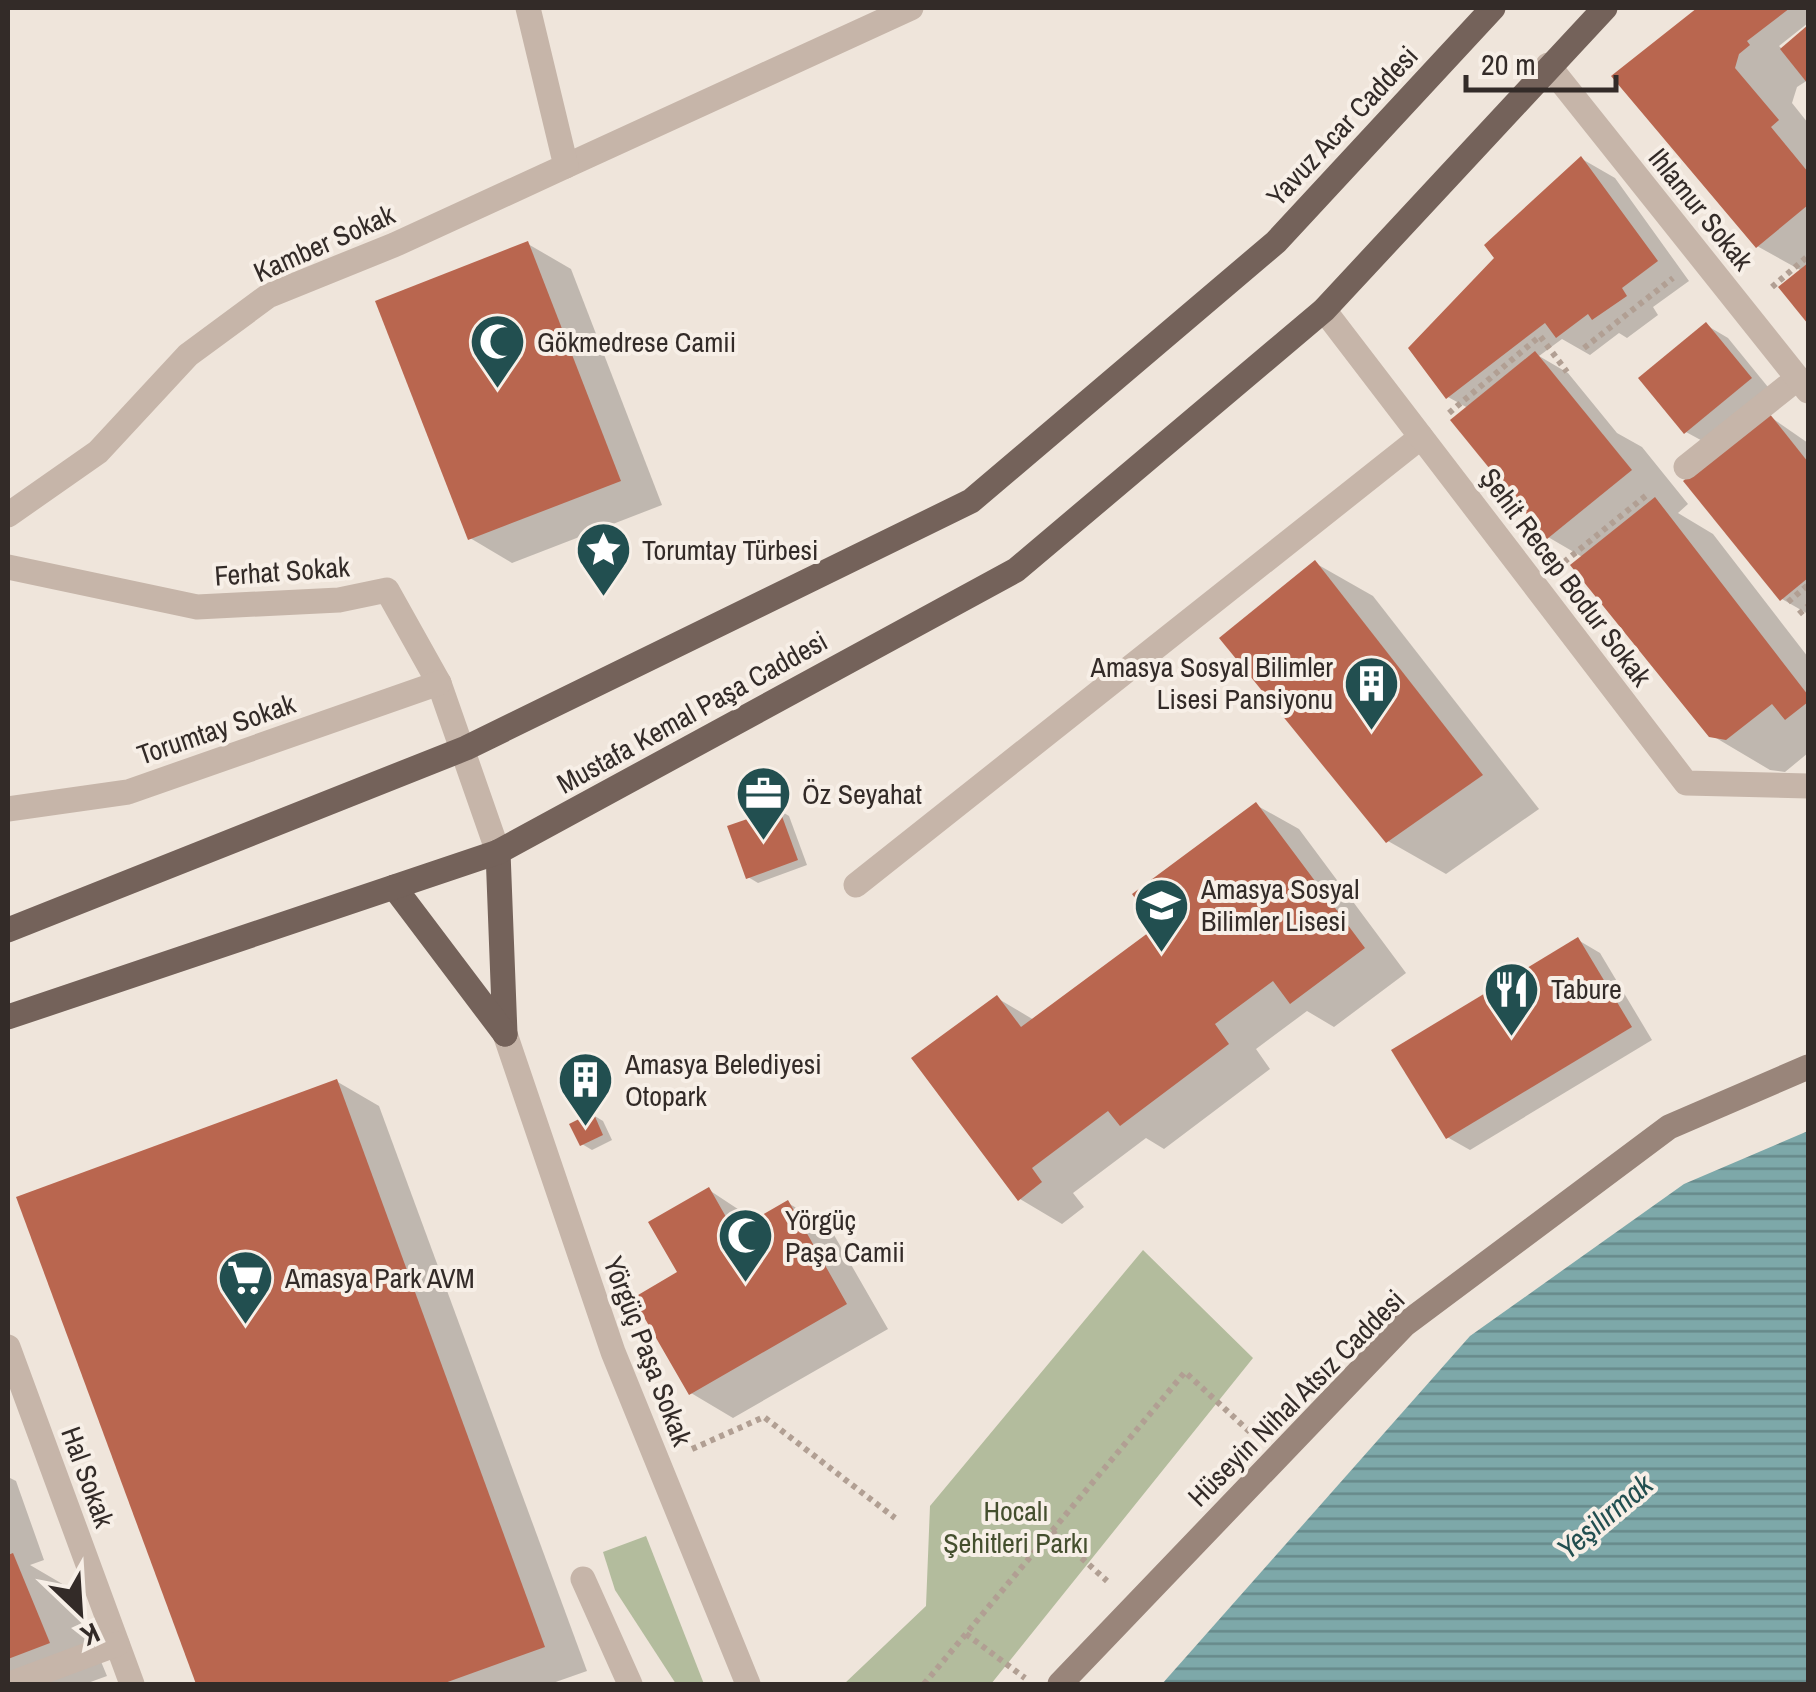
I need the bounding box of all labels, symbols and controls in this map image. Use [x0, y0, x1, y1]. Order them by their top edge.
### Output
scale bar [1466, 30, 1616, 92]
street label: Yavuz Acar Caddesi [1258, 38, 1426, 214]
text: 20 m [1481, 44, 1536, 84]
street label: Ihlamur Sokak [1640, 140, 1762, 278]
street label: Kamber Sokak [247, 195, 401, 291]
mosque icon: Gökmedrese Camii [468, 312, 528, 391]
place label: Gökmedrese Camii [537, 323, 736, 361]
street label: Şehit Recep Bodur Sokak [1471, 460, 1661, 694]
place icon: Torumtay Türbesi [573, 520, 633, 599]
place label: Torumtay Türbesi [642, 531, 818, 569]
street label: Ferhat Sokak [213, 547, 351, 595]
street label: Mustafa Kemal Paşa Caddesi [550, 622, 834, 802]
place label: Amasya Sosyal Bilimler Lisesi Pansiyonu [1090, 648, 1333, 718]
building icon: Amasya Sosyal Bilimler Lisesi Pansiyonu [1342, 653, 1402, 732]
street label: Torumtay Sokak [132, 684, 300, 774]
office icon: Öz Seyahat [733, 764, 793, 843]
place label: Öz Seyahat [802, 775, 922, 813]
place label: Amasya Sosyal Bilimler Lisesi [1200, 870, 1359, 940]
school or university icon: Amasya Sosyal Bilimler Lisesi [1132, 875, 1192, 954]
restaurant icon: Tabure [1482, 959, 1542, 1038]
place label: Tabure [1551, 970, 1622, 1008]
place label: Amasya Belediyesi Otopark [624, 1045, 822, 1115]
building icon: Amasya Belediyesi Otopark [556, 1050, 616, 1129]
place label: Yörgüç Paşa Camii [785, 1201, 905, 1271]
mosque icon: Yörgüç Paşa Camii [716, 1206, 776, 1285]
supermarket icon: Amasya Park AVM [216, 1248, 276, 1327]
street label: Yörgüç Paşa Sokak [594, 1251, 702, 1452]
place label: Amasya Park AVM [284, 1259, 475, 1297]
street label: Hüseyin Nihal Atsız Caddesi [1179, 1281, 1413, 1515]
street label: Hal Sokak [52, 1421, 124, 1533]
water label: Yeşilırmak [1548, 1463, 1662, 1568]
park label: Hocalı Şehitleri Parkı [943, 1492, 1089, 1562]
north arrow [30, 1562, 130, 1662]
text: K [75, 1614, 106, 1656]

